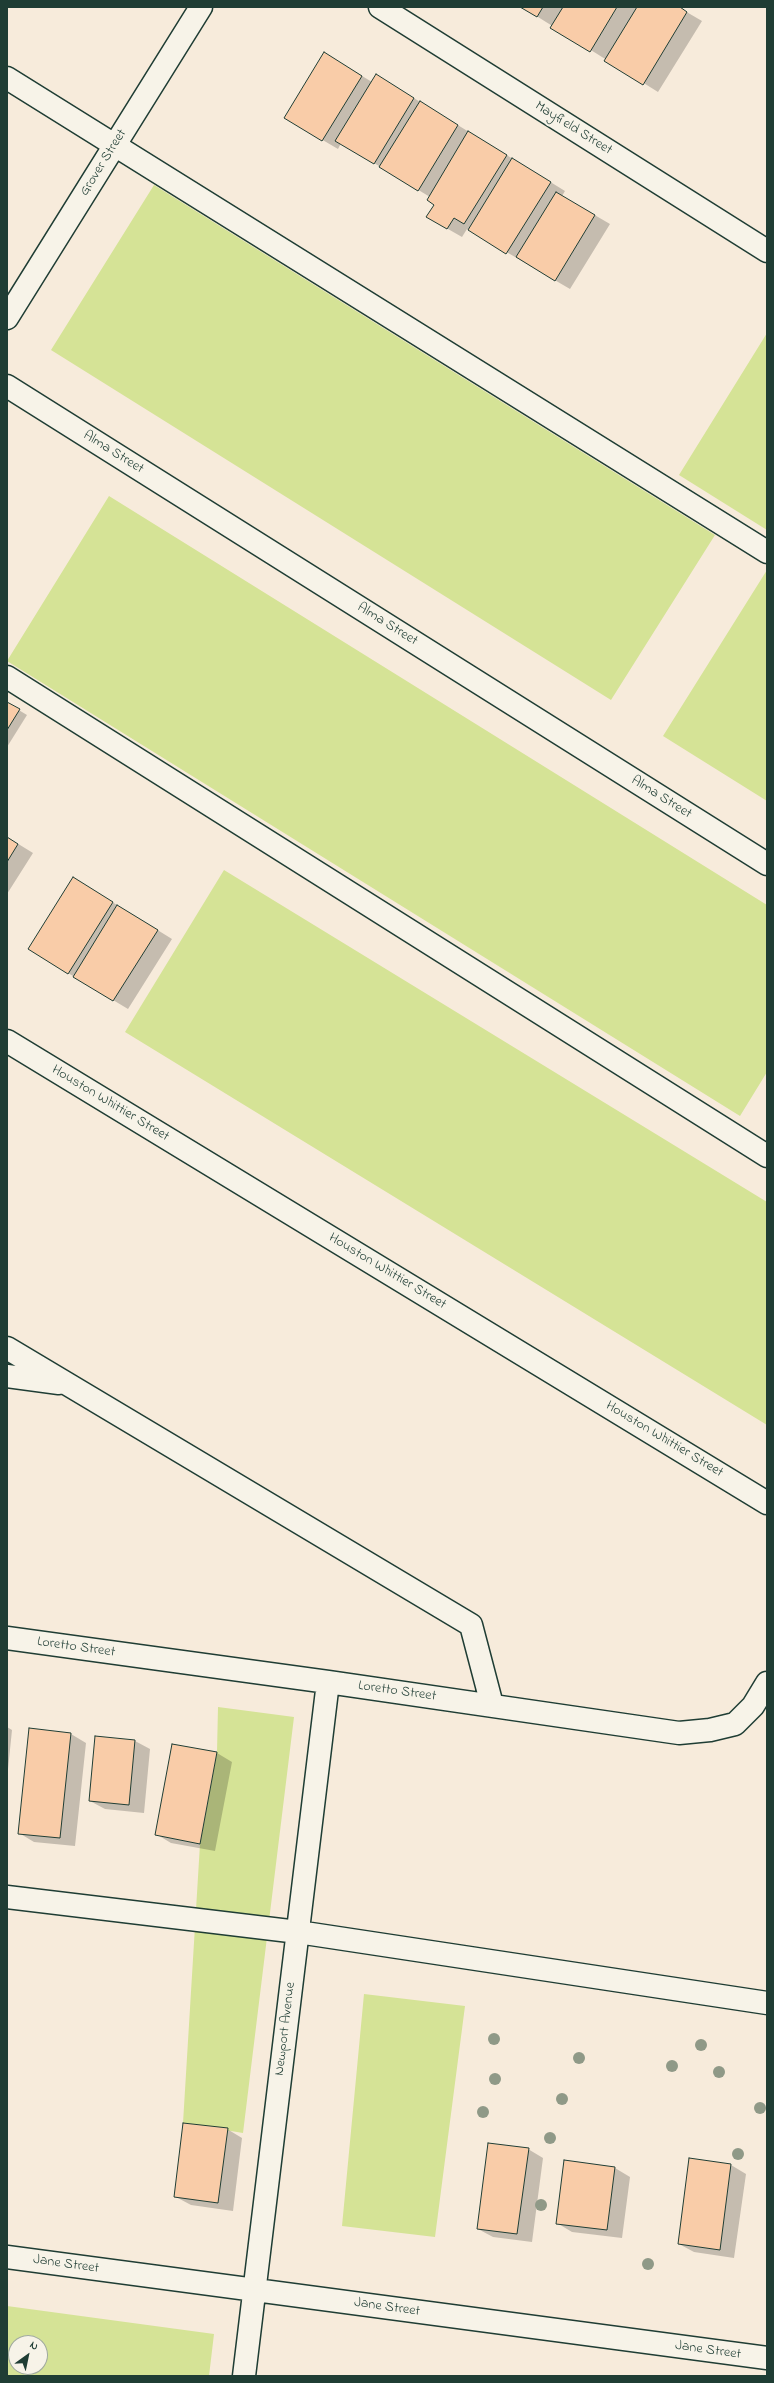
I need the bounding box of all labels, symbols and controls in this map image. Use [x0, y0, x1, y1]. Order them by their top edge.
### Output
street label: Mayfield Street [531, 99, 615, 159]
street label: Grover Street [77, 126, 131, 200]
street label: Alma Street [80, 428, 146, 478]
street label: Alma Street [354, 600, 420, 650]
street label: Alma Street [628, 773, 694, 823]
street label: Houston Whittier Street [48, 1062, 172, 1146]
street label: Houston Whittier Street [325, 1230, 449, 1314]
street label: Houston Whittier Street [602, 1398, 726, 1482]
street label: Loretto Street [36, 1634, 116, 1662]
street label: Loretto Street [357, 1678, 437, 1706]
street label: Newport Avenue [272, 1981, 300, 2077]
street label: Jane Street [32, 2252, 100, 2278]
street label: Jane Street [353, 2295, 421, 2321]
north arrow [8, 2335, 48, 2375]
text: N [27, 2337, 41, 2355]
street label: Jane Street [674, 2338, 742, 2364]

